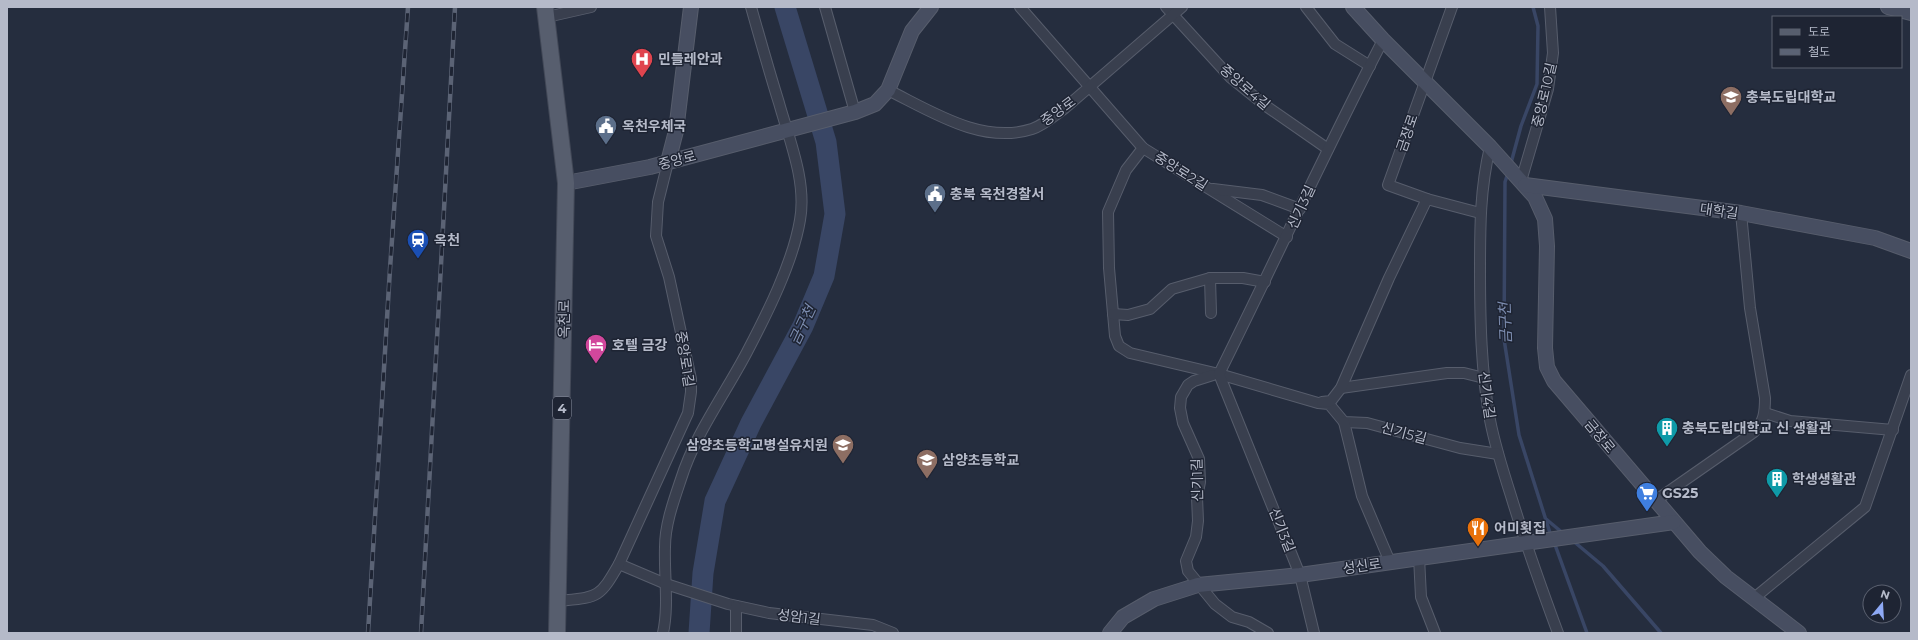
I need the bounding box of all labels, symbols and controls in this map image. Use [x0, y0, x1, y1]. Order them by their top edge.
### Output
legend [1772, 16, 1902, 68]
text: 도로 [1808, 24, 1830, 39]
text: 철도 [1808, 44, 1830, 59]
hospital icon: 민들레안과 [629, 46, 655, 79]
place label: 민들레안과 [658, 50, 723, 68]
street label: 중앙로4길 [1216, 60, 1274, 114]
street label: 중앙로10길 [1528, 61, 1560, 129]
school or university icon: 충북도립대학교 [1718, 84, 1744, 117]
place label: 충북도립대학교 [1746, 88, 1836, 106]
street label: 중앙로 [1037, 92, 1079, 130]
street label: 금장로 [1392, 112, 1422, 154]
public building icon: 옥천우체국 [593, 113, 619, 146]
place label: 옥천우체국 [622, 117, 687, 135]
street label: 중앙로 [656, 146, 698, 174]
street label: 중앙로2길 [1151, 148, 1211, 194]
public building icon: 충북 옥천경찰서 [922, 181, 948, 214]
street label: 신기3길 [1283, 182, 1319, 232]
place label: 충북 옥천경찰서 [950, 185, 1044, 203]
street label: 대학길 [1699, 199, 1739, 223]
station icon: 옥천 [405, 227, 431, 260]
place label: 옥천 [434, 231, 460, 249]
street label: 옥천로 [555, 299, 573, 338]
water label: 금구천 [785, 300, 820, 348]
water label: 금구천 [1495, 300, 1515, 344]
street label: 중앙로1길 [672, 330, 698, 388]
hotel icon: 호텔 금강 [583, 332, 609, 365]
place label: 호텔 금강 [612, 336, 668, 354]
street label: 신기4길 [1475, 370, 1499, 420]
road number: 4 [553, 397, 571, 419]
street label: 금장로 [1581, 415, 1619, 457]
building icon: 충북도립대학교 신 생활관 [1654, 415, 1680, 448]
street label: 신기5길 [1379, 418, 1429, 448]
place label: 충북도립대학교 신 생활관 [1682, 419, 1832, 437]
school or university icon: 삼양초등학교병설유치원 [830, 432, 856, 465]
place label: 삼양초등학교병설유치원 [686, 436, 828, 454]
school or university icon: 삼양초등학교 [914, 447, 940, 480]
place label: 삼양초등학교 [942, 451, 1019, 469]
street label: 신기1길 [1188, 458, 1206, 502]
building icon: 학생생활관 [1764, 466, 1790, 499]
place label: 학생생활관 [1792, 470, 1857, 488]
supermarket icon: GS25 [1634, 480, 1660, 513]
place label: GS25 [1662, 484, 1698, 502]
street label: 신기3길 [1265, 505, 1299, 555]
restaurant icon: 어미횟집 [1465, 515, 1491, 548]
place label: 어미횟집 [1494, 519, 1546, 537]
street label: 성신로 [1342, 554, 1383, 578]
north arrow [1862, 584, 1902, 624]
text: N [1879, 586, 1891, 603]
street label: 성암1길 [776, 605, 822, 629]

